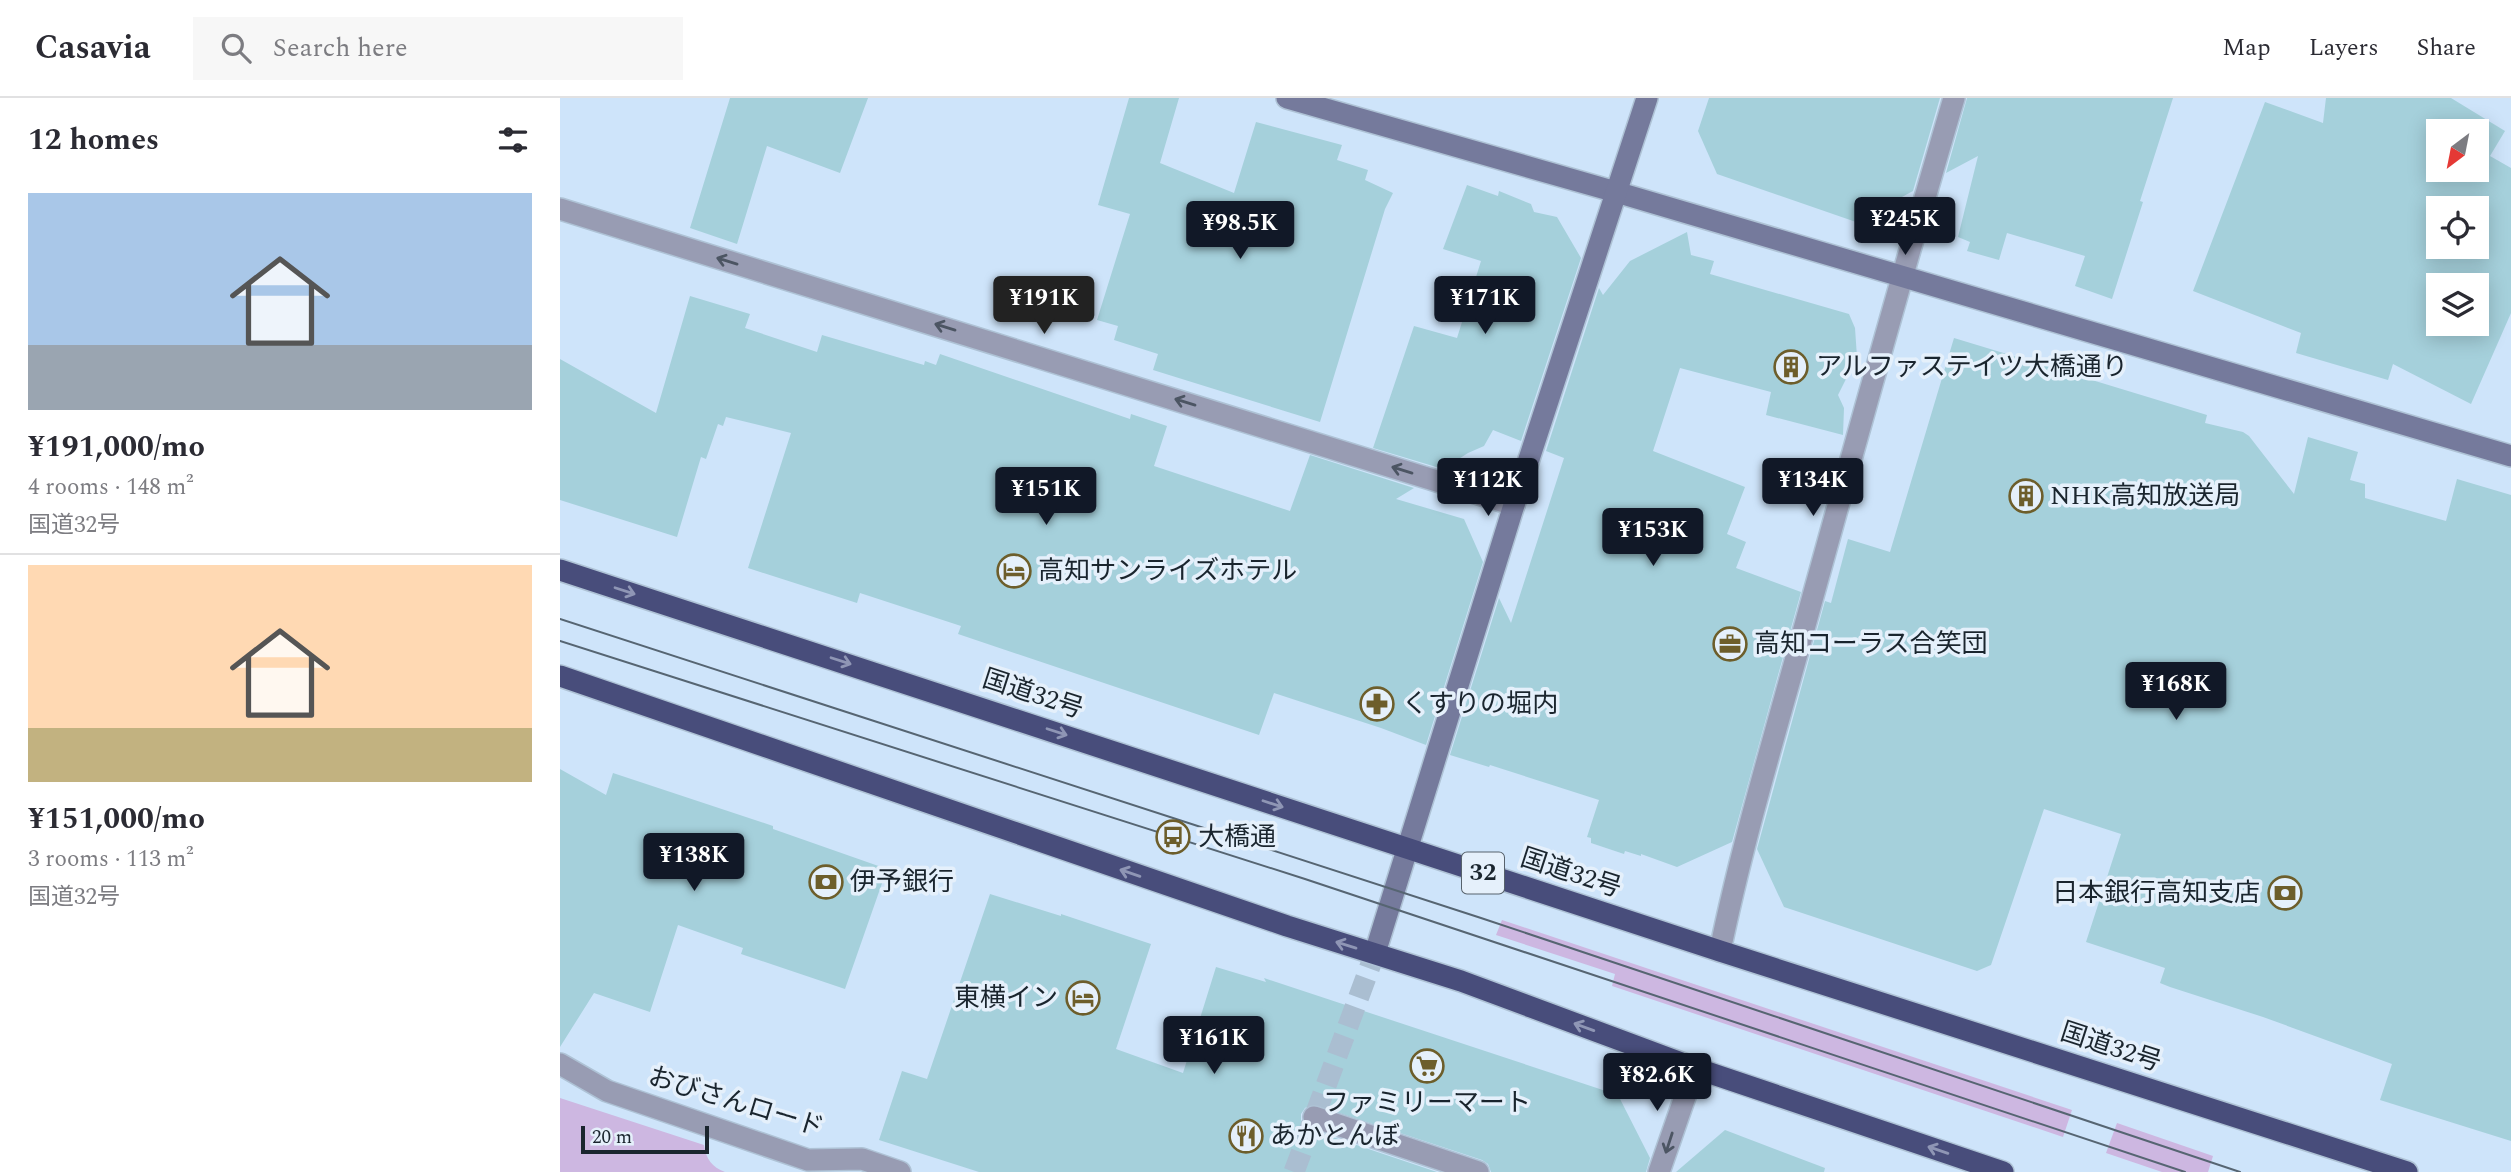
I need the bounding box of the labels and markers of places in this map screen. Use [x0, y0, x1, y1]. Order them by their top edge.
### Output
pin: ¥245K [1856, 198, 1954, 257]
pin: ¥98.5K [1183, 202, 1297, 261]
pin: ¥191K [995, 276, 1093, 336]
pin: ¥171K [1436, 276, 1534, 336]
place label: アルファステイツ大橋通り [1816, 347, 2128, 387]
building icon: アルファステイツ大橋通り [1772, 348, 1810, 386]
pin: ¥112K [1439, 458, 1537, 518]
pin: ¥134K [1764, 458, 1862, 518]
pin: ¥151K [997, 468, 1095, 527]
place label: NHK高知放送局 [2050, 476, 2240, 516]
building icon: NHK高知放送局 [2007, 477, 2045, 515]
pin: ¥153K [1604, 508, 1702, 568]
place label: 高知サンライズホテル [1038, 551, 1297, 591]
hotel icon: 高知サンライズホテル [995, 552, 1033, 590]
place label: 高知コーラス合笑団 [1754, 624, 1987, 664]
office icon: 高知コーラス合笑団 [1711, 625, 1749, 663]
pin: ¥168K [2127, 662, 2225, 722]
place label: くすりの堀内 [1402, 684, 1558, 724]
pharmacy icon: くすりの堀内 [1358, 685, 1396, 723]
place label: 大橋通 [1198, 817, 1276, 857]
bus stop icon: 大橋通 [1154, 818, 1192, 856]
pin: ¥138K [645, 834, 743, 893]
place label: 伊予銀行 [850, 862, 954, 902]
bank icon: 伊予銀行 [807, 863, 845, 901]
place label: 日本銀行高知支店 [2052, 873, 2260, 913]
bank icon: 日本銀行高知支店 [2266, 874, 2304, 912]
place label: 東横イン [954, 978, 1058, 1018]
hotel icon: 東横イン [1064, 979, 1102, 1017]
pin: ¥161K [1165, 1016, 1263, 1076]
supermarket icon: ファミリーマート [1408, 1047, 1446, 1085]
pin: ¥82.6K [1600, 1054, 1714, 1113]
place label: ファミリーマート [1323, 1083, 1531, 1123]
place label: あかとんぼ [1270, 1116, 1400, 1156]
restaurant icon: あかとんぼ [1227, 1117, 1265, 1155]

